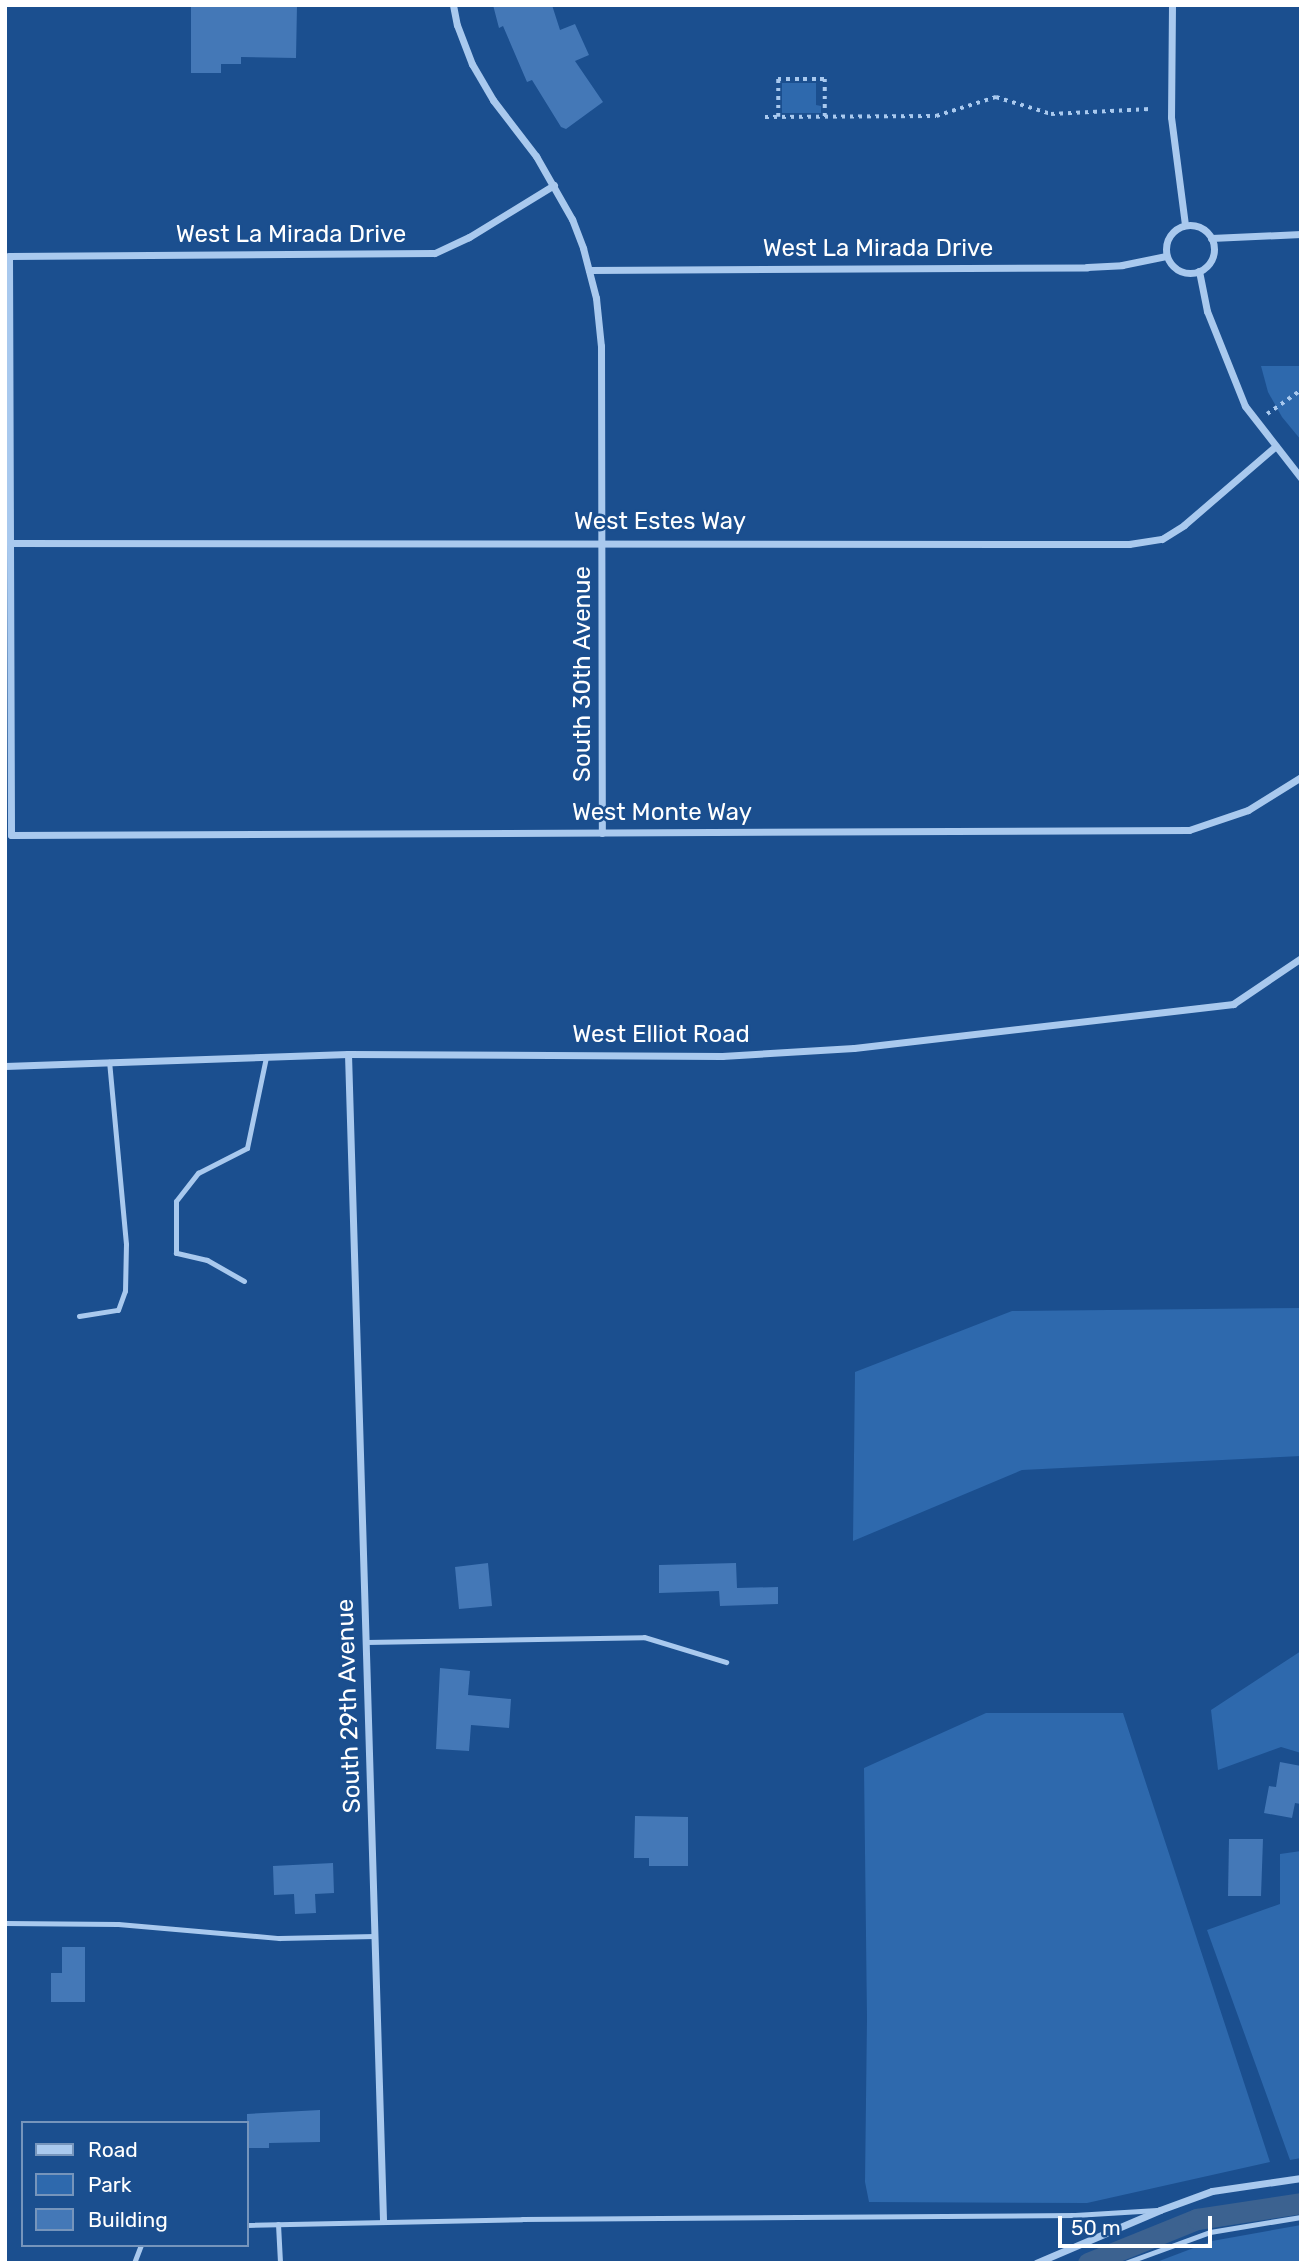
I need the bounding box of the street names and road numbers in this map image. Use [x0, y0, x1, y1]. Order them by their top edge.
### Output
street label: West La Mirada Drive [176, 221, 406, 249]
street label: West La Mirada Drive [763, 235, 993, 263]
street label: West Estes Way [574, 508, 746, 536]
street label: South 30th Avenue [569, 566, 597, 782]
street label: West Monte Way [572, 799, 752, 827]
street label: West Elliot Road [572, 1021, 750, 1049]
street label: South 29th Avenue [331, 1598, 367, 1814]

